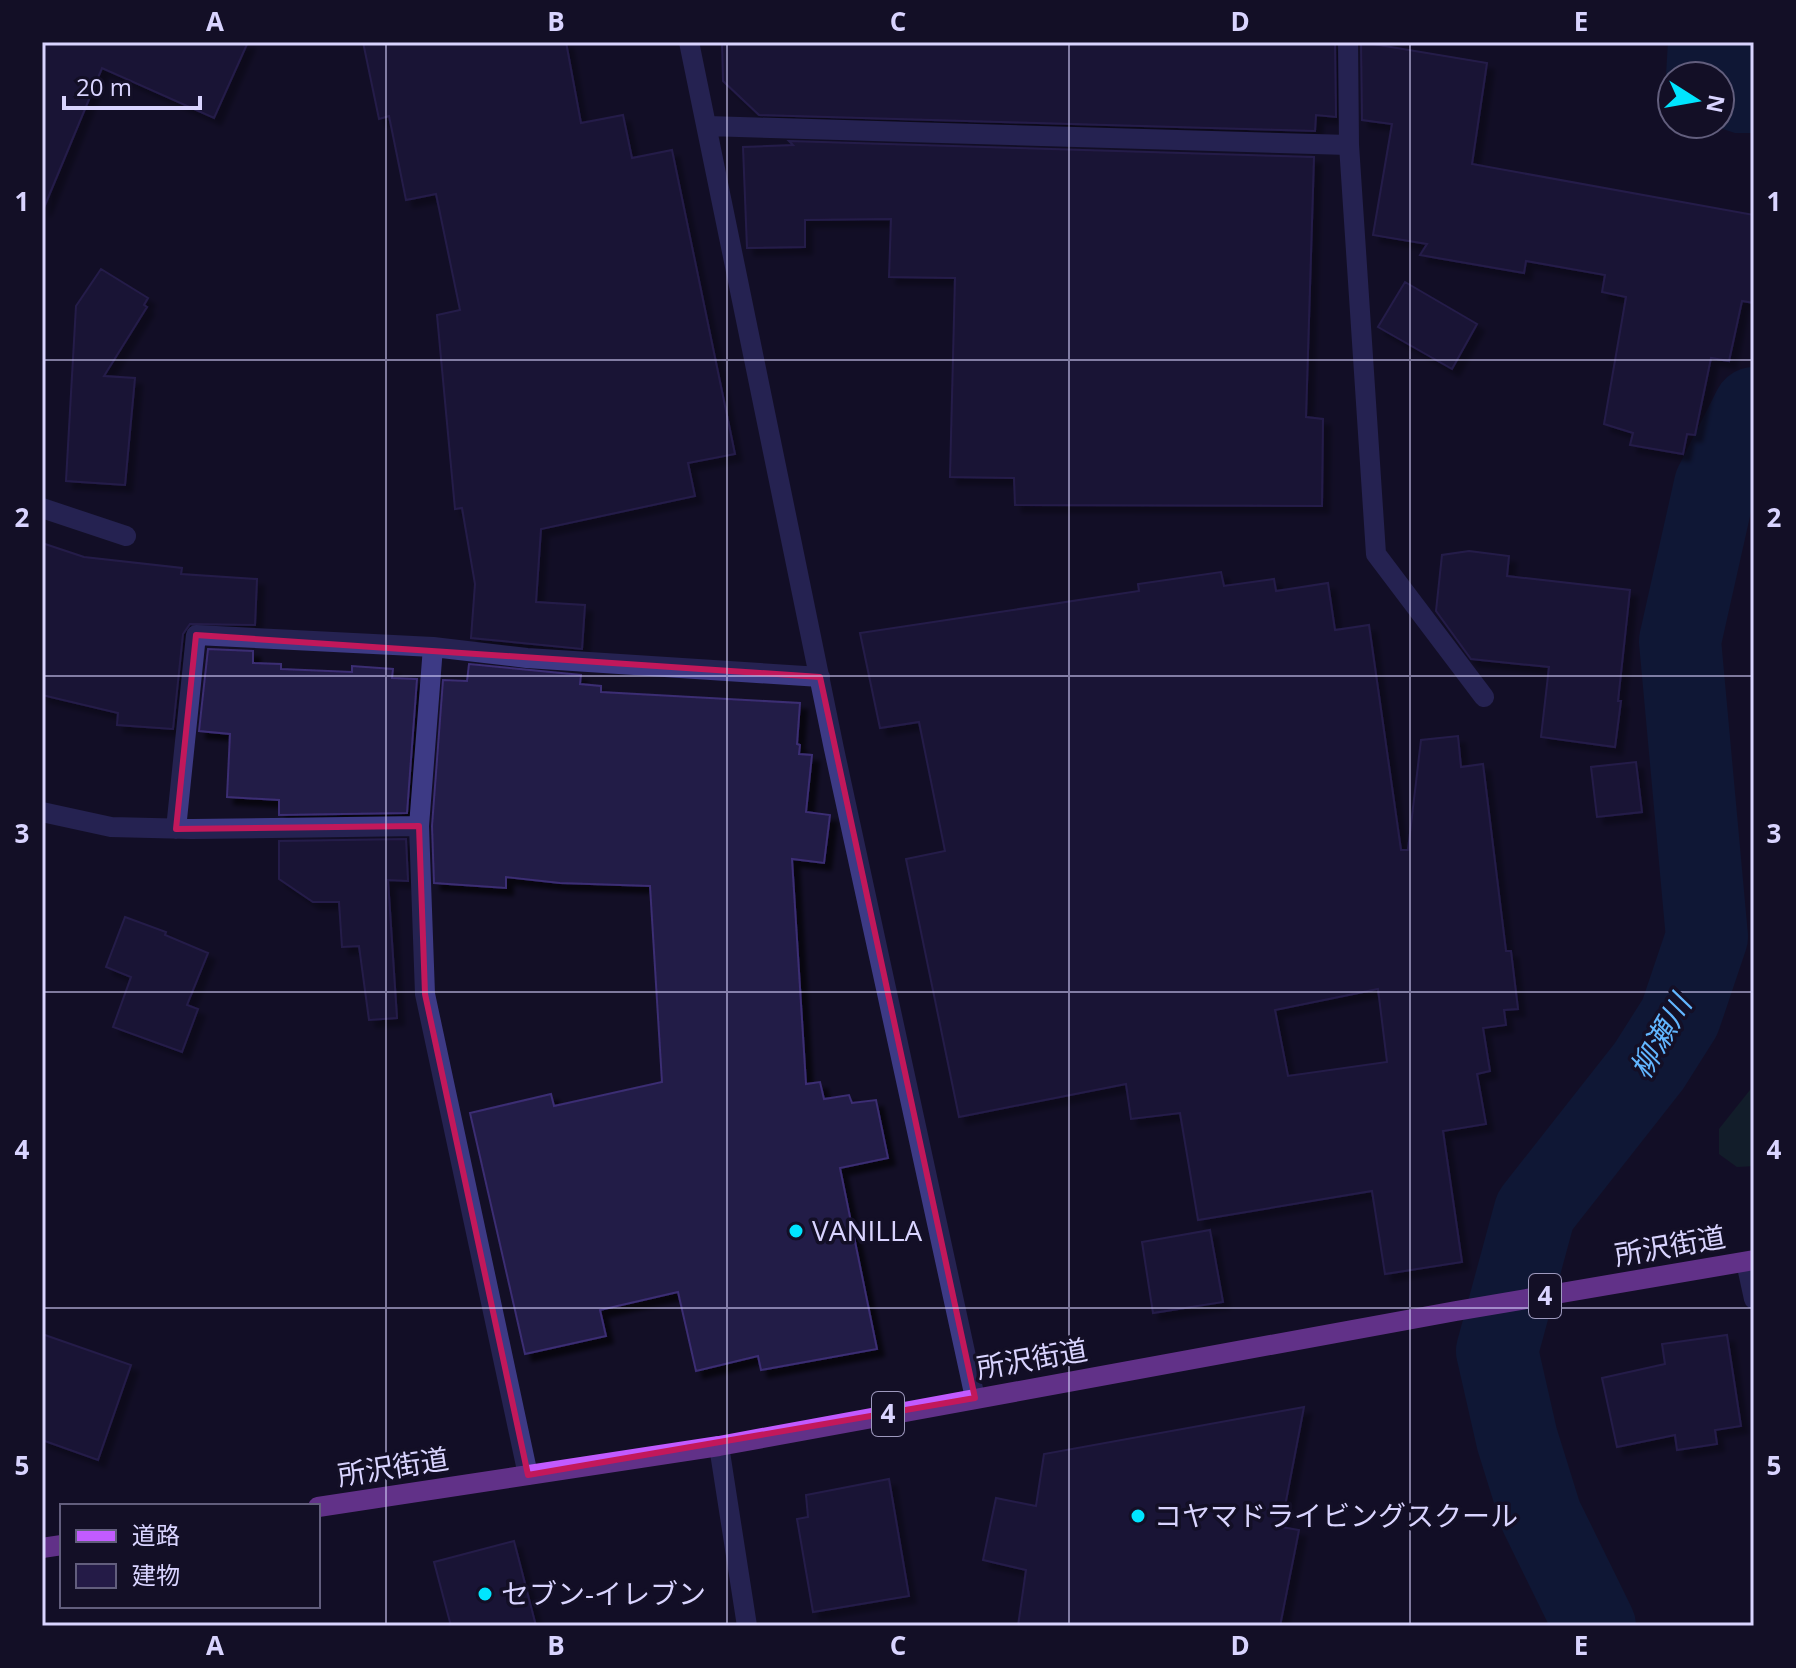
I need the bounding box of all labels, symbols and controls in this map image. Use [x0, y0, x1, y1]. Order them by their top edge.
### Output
text: A [206, 3, 224, 39]
text: B [547, 3, 565, 39]
text: C [890, 3, 906, 39]
text: D [1230, 3, 1250, 39]
text: E [1574, 3, 1588, 39]
scale bar [64, 60, 200, 110]
north arrow [1656, 60, 1736, 140]
text: 20 m [76, 70, 132, 103]
text: N [1700, 92, 1733, 116]
text: 1 [15, 183, 29, 219]
text: 1 [1767, 183, 1781, 219]
text: 2 [15, 499, 30, 535]
text: 2 [1767, 499, 1782, 535]
text: 3 [15, 815, 29, 851]
text: 3 [1767, 815, 1781, 851]
water label: 柳瀬川 [1619, 984, 1701, 1085]
text: 4 [15, 1131, 30, 1167]
text: 4 [1767, 1131, 1782, 1167]
place label: VANILLA [812, 1211, 923, 1249]
street label: 所沢街道 [1611, 1217, 1728, 1273]
marker: VANILLA [787, 1222, 805, 1240]
road number: 4 [1529, 1274, 1561, 1318]
street label: 所沢街道 [973, 1330, 1090, 1386]
road number: 4 [872, 1392, 904, 1436]
street label: 所沢街道 [335, 1438, 451, 1494]
text: 5 [15, 1447, 29, 1483]
text: 5 [1767, 1447, 1781, 1483]
place label: コヤマドライビングスクール [1154, 1496, 1518, 1534]
legend [60, 1504, 320, 1608]
marker: コヤマドライビングスクール [1129, 1507, 1147, 1525]
text: 道路 [132, 1518, 180, 1551]
text: 建物 [132, 1558, 180, 1591]
place label: セブン-イレブン [501, 1574, 706, 1612]
marker: セブン-イレブン [476, 1585, 494, 1603]
text: A [206, 1627, 224, 1663]
text: B [547, 1627, 565, 1663]
text: C [890, 1627, 906, 1663]
text: D [1230, 1627, 1250, 1663]
text: E [1574, 1627, 1588, 1663]

